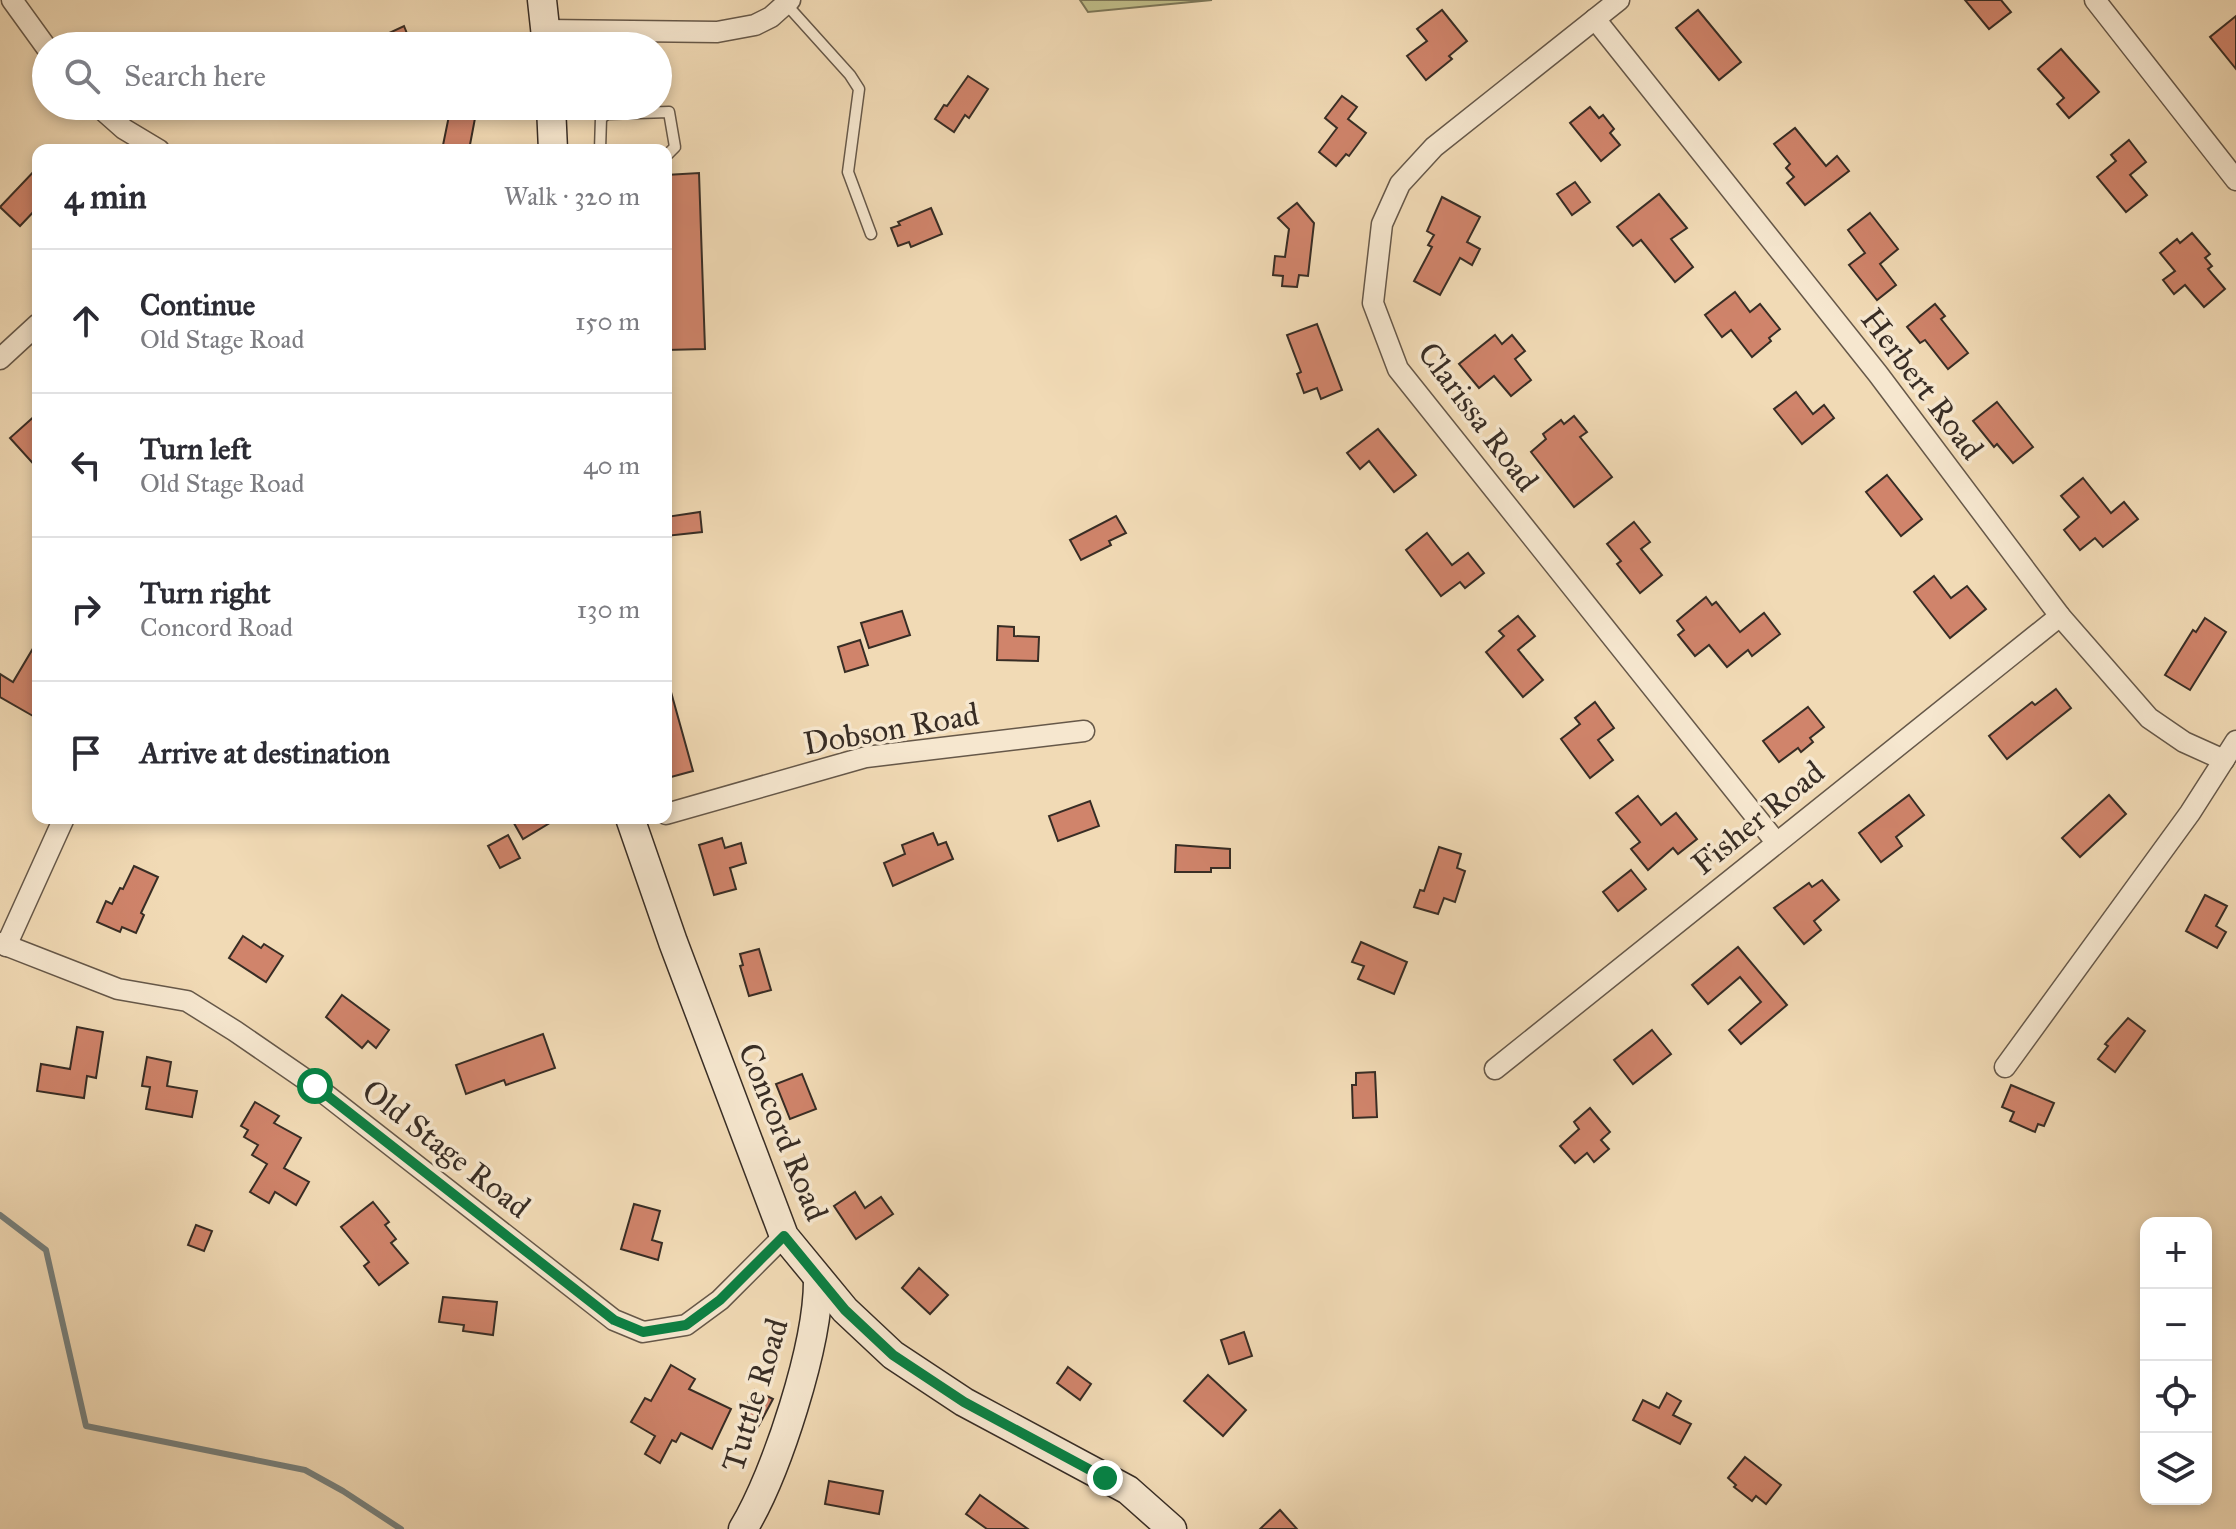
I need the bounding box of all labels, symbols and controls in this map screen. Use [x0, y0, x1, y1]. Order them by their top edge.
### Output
search box [32, 32, 672, 120]
icon: search [60, 54, 104, 98]
text: Search here [124, 58, 266, 94]
text: 4 min [64, 176, 147, 217]
text: Walk · 320 m [504, 180, 640, 212]
text: Continue [140, 287, 255, 323]
icon: ahead [64, 299, 108, 343]
street label: Herbert Road [1852, 300, 1992, 468]
text: 150 m [575, 305, 640, 337]
text: Old Stage Road [140, 323, 305, 355]
street label: Clarissa Road [1409, 335, 1547, 499]
text: Turn left [140, 431, 251, 467]
icon: left [64, 443, 108, 487]
text: 40 m [583, 449, 640, 481]
text: Old Stage Road [140, 467, 305, 499]
text: Turn right [140, 575, 271, 611]
icon: right [64, 587, 108, 631]
text: 130 m [577, 593, 640, 625]
text: Concord Road [140, 611, 293, 643]
street label: Dobson Road [800, 694, 982, 764]
icon: arrive [64, 731, 108, 775]
text: Arrive at destination [140, 735, 390, 771]
street label: Fisher Road [1684, 753, 1832, 883]
street label: Concord Road [730, 1037, 836, 1227]
route start [297, 1068, 333, 1104]
street label: Old Stage Road [354, 1071, 538, 1227]
map controls [2140, 1217, 2212, 1505]
button: + [2140, 1217, 2212, 1289]
button: − [2140, 1289, 2212, 1361]
street label: Tuttle Road [713, 1314, 797, 1476]
button: locate [2140, 1361, 2212, 1433]
button: layers [2140, 1433, 2212, 1505]
route end [1087, 1460, 1123, 1496]

